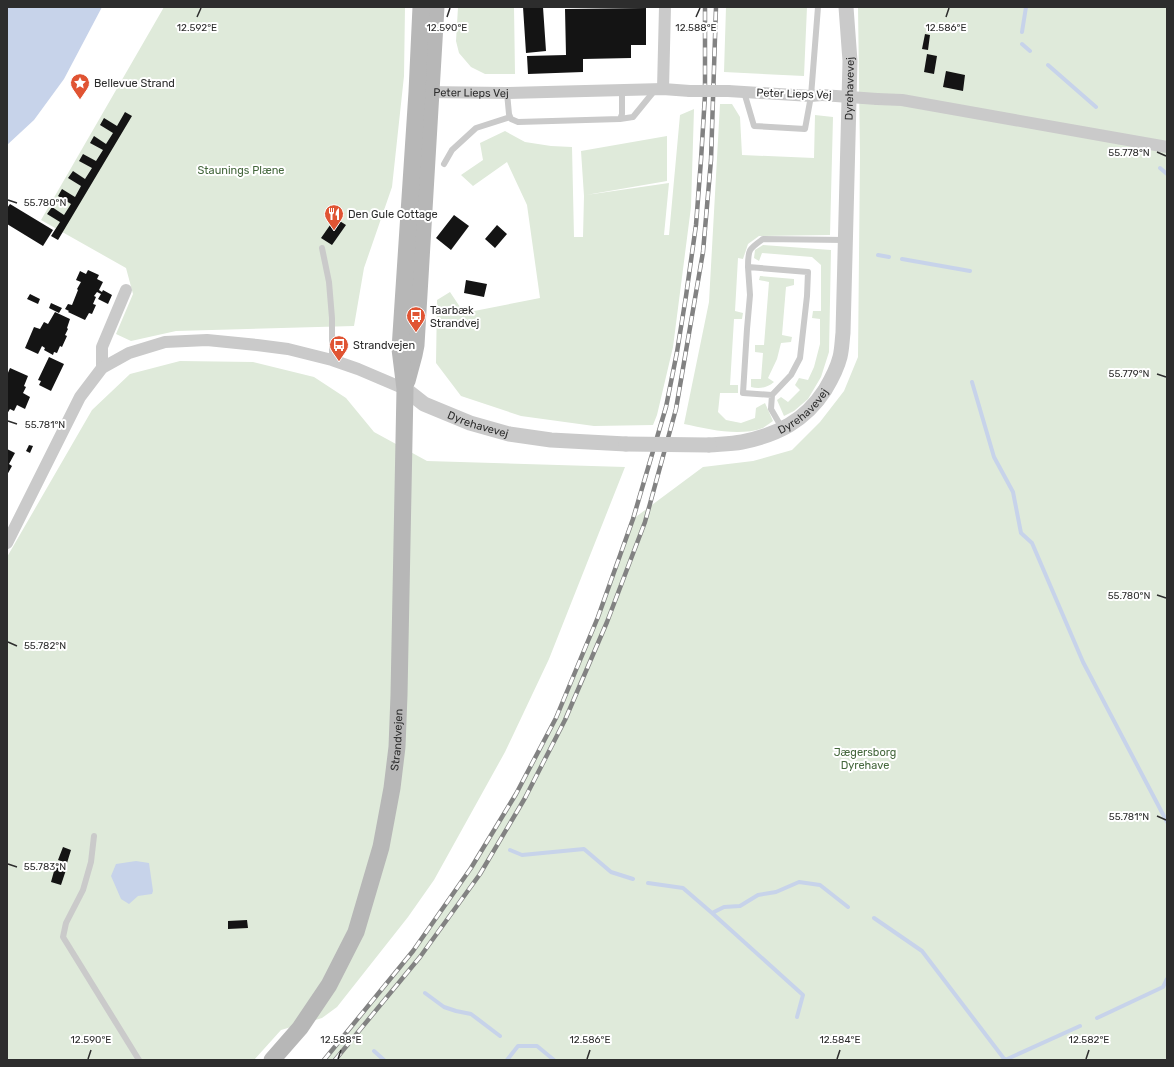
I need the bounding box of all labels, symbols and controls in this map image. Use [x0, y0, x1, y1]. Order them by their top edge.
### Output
text: 12.592°E [177, 22, 217, 34]
text: 12.590°E [427, 22, 467, 34]
text: 12.588°E [675, 22, 717, 34]
text: 12.586°E [926, 22, 966, 34]
street label: Dyrehavevej [842, 56, 857, 120]
place icon: Bellevue Strand [69, 72, 91, 100]
place label: Bellevue Strand [94, 77, 175, 90]
street label: Peter Lieps Vej [433, 86, 509, 100]
street label: Peter Lieps Vej [756, 86, 832, 102]
text: 55.778°N [1108, 147, 1150, 159]
park label: Staunings Plæne [197, 164, 285, 177]
text: 55.780°N [24, 197, 66, 209]
restaurant icon: Den Gule Cottage [323, 203, 345, 231]
place label: Den Gule Cottage [348, 208, 438, 221]
place label: Taarbæk Strandvej [430, 304, 480, 330]
bus stop icon: Taarbæk Strandvej [405, 305, 427, 333]
bus stop icon: Strandvejen [328, 334, 350, 362]
place label: Strandvejen [353, 339, 415, 352]
text: 55.779°N [1108, 368, 1150, 380]
street label: Dyrehavevej [776, 386, 831, 436]
street label: Dyrehavevej [446, 408, 510, 440]
text: 55.781°N [25, 419, 65, 431]
text: 55.780°N [1108, 590, 1150, 602]
text: 55.782°N [24, 640, 66, 652]
street label: Strandvejen [388, 708, 405, 772]
park label: Jægersborg Dyrehave [834, 746, 896, 772]
text: 55.781°N [1109, 811, 1149, 823]
text: 55.783°N [24, 861, 66, 873]
text: 12.590°E [71, 1034, 111, 1046]
text: 12.588°E [320, 1034, 362, 1046]
text: 12.586°E [570, 1034, 610, 1046]
text: 12.584°E [819, 1034, 861, 1046]
text: 12.582°E [1069, 1034, 1109, 1046]

